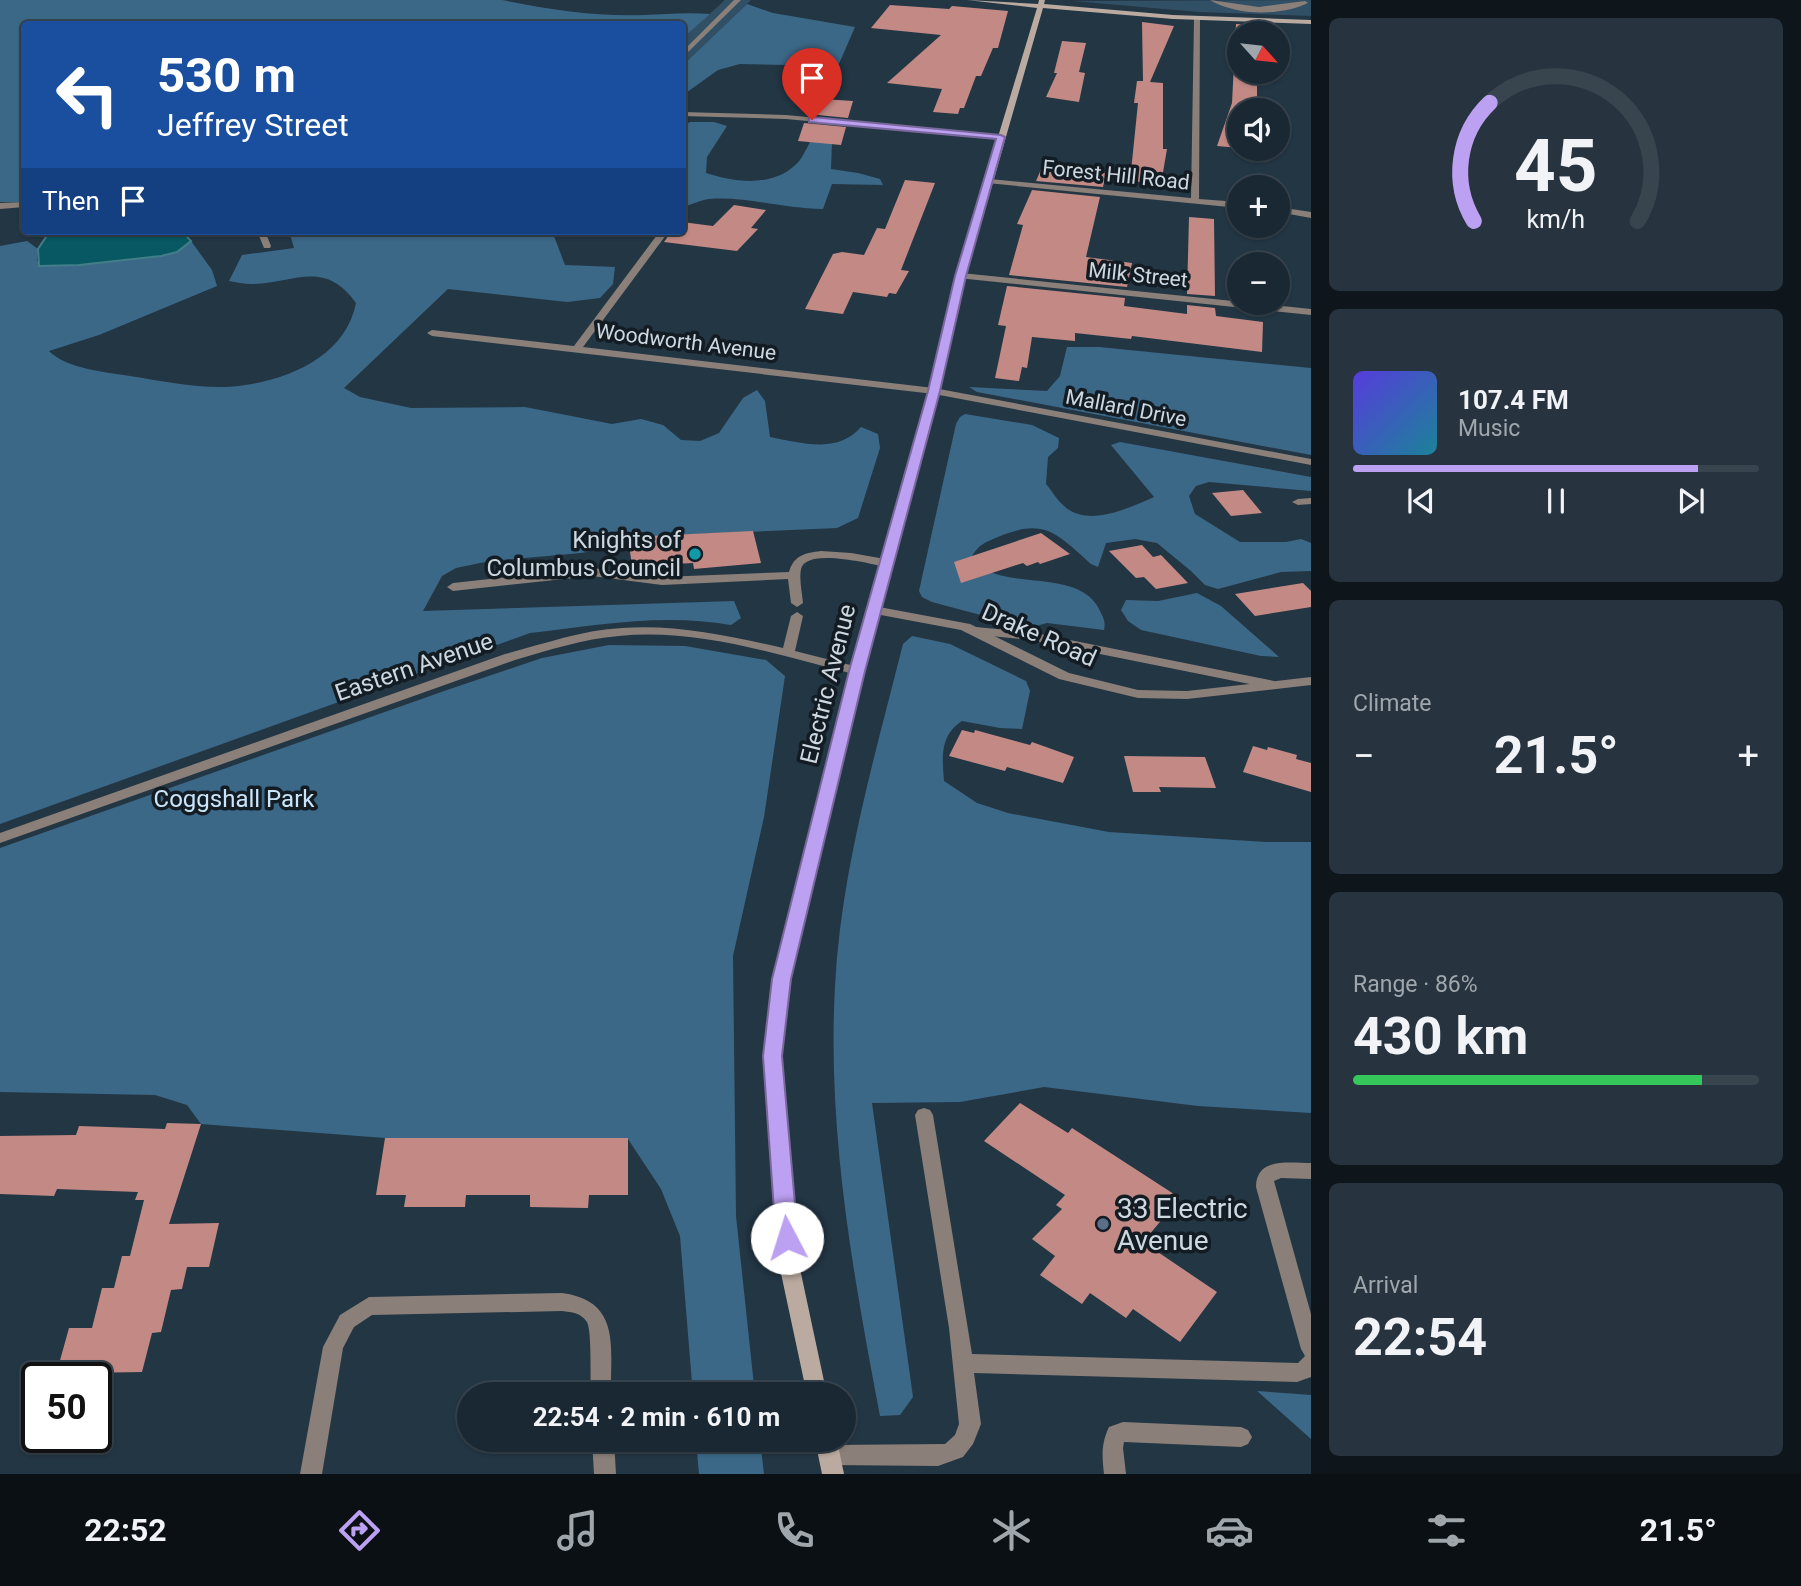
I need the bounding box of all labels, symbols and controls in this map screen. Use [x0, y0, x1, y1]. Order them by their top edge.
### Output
north arrow [1227, 21, 1290, 84]
map controls [1227, 21, 1290, 315]
text: 530 m [157, 47, 296, 104]
pin [782, 48, 842, 120]
icon: left [42, 49, 133, 140]
icon: arrive [793, 59, 831, 97]
button: sound [1227, 98, 1290, 161]
text: Jeffrey Street [157, 106, 349, 144]
text: 45 [1514, 123, 1598, 209]
street label: Forest Hill Road [1041, 155, 1191, 195]
button: + [1227, 175, 1290, 238]
icon: arrive [114, 182, 152, 220]
text: Then [42, 186, 100, 216]
text: km/h [1527, 204, 1585, 233]
button: − [1227, 252, 1290, 315]
street label: Milk Street [1087, 258, 1189, 292]
street label: Woodworth Avenue [594, 319, 778, 365]
street label: Mallard Drive [1064, 385, 1188, 431]
text: 107.4 FM [1458, 385, 1569, 415]
text: Music [1458, 415, 1520, 442]
icon: previous [1402, 482, 1440, 520]
icon: pause [1537, 482, 1575, 520]
icon: next [1672, 482, 1710, 520]
place label: Knights of Columbus Council [487, 526, 682, 582]
marker: Knights of Columbus Council [687, 546, 703, 562]
street label: Drake Road [978, 597, 1100, 673]
street label: Electric Avenue [795, 601, 861, 767]
street label: Eastern Avenue [331, 627, 497, 707]
text: Climate [1353, 690, 1432, 717]
text: 21.5° [1494, 725, 1619, 786]
text: − [1353, 734, 1375, 778]
text: + [1737, 734, 1759, 778]
park label: Coggshall Park [154, 785, 315, 813]
text: Range · 86% [1353, 971, 1478, 998]
text: 430 km [1353, 1006, 1528, 1067]
place label: 33 Electric Avenue [1117, 1192, 1248, 1257]
position arrow [750, 1201, 824, 1275]
marker: 33 Electric Avenue [1095, 1216, 1111, 1232]
text: Arrival [1353, 1272, 1418, 1299]
text: 22:54 [1353, 1307, 1487, 1368]
speed limit sign: 50 [21, 1362, 112, 1453]
text: 22:54 · 2 min · 610 m [533, 1402, 780, 1432]
icon: directions [335, 1506, 384, 1555]
icon: music [553, 1506, 602, 1555]
icon: phone [770, 1506, 819, 1555]
icon: climate [987, 1506, 1036, 1555]
icon: car [1205, 1506, 1254, 1555]
icon: filters [1422, 1506, 1471, 1555]
text: 22:52 [84, 1511, 167, 1549]
text: 21.5° [1640, 1511, 1717, 1549]

